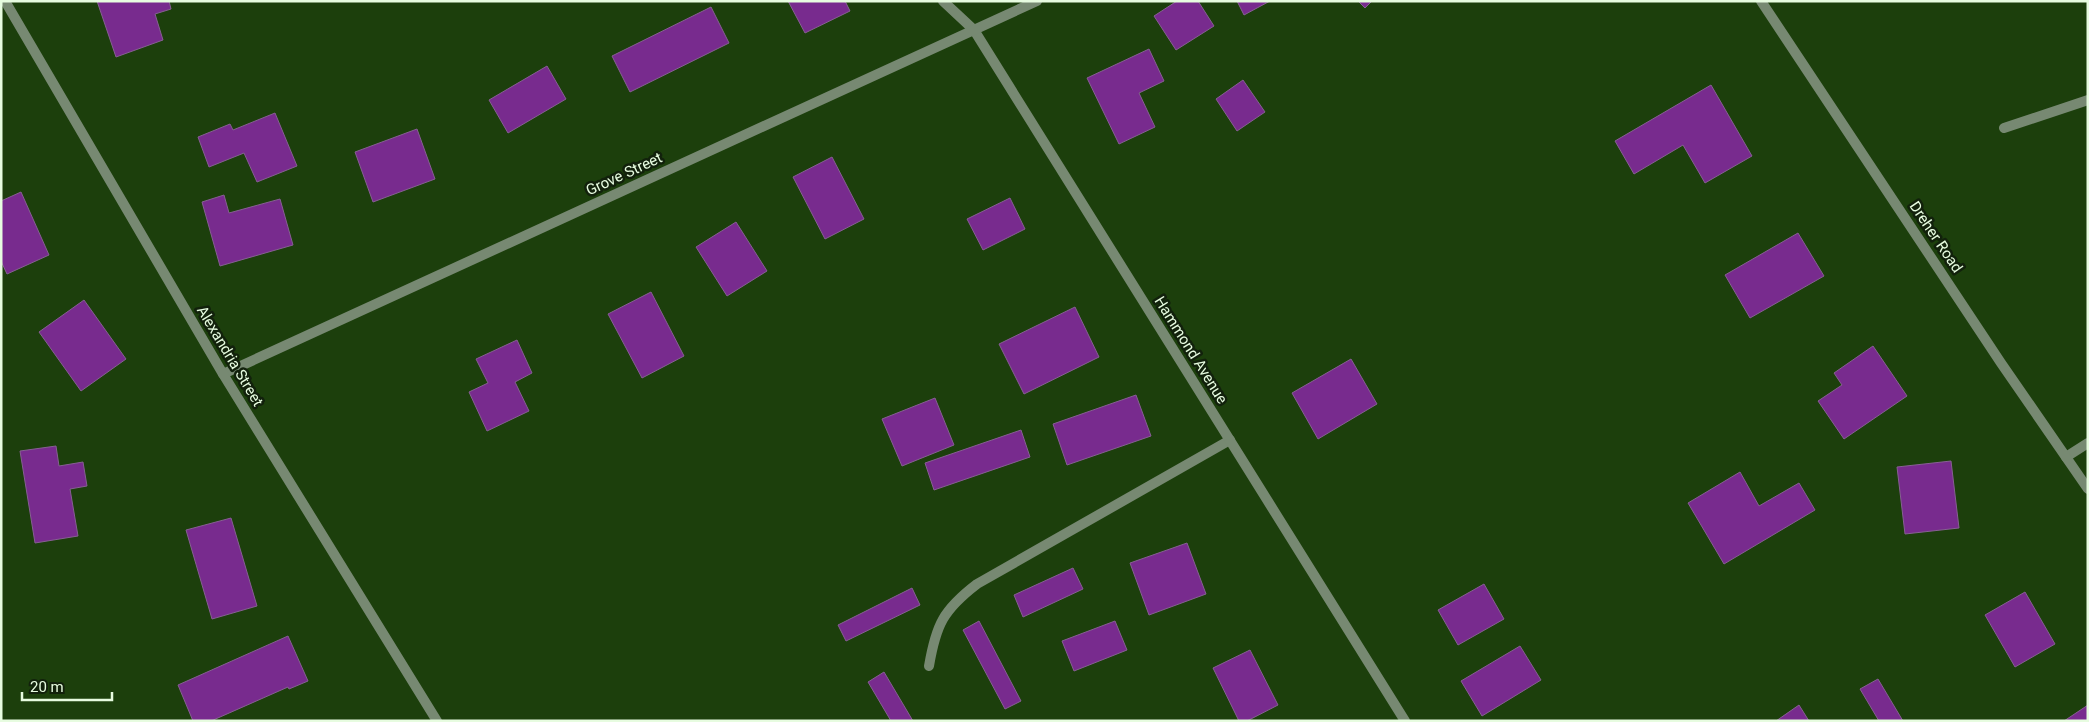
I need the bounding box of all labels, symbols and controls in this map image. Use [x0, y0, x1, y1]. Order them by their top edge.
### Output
street label: Grove Street [583, 148, 665, 199]
street label: Dreher Road [1906, 198, 1966, 276]
street label: Hammond Avenue [1151, 293, 1231, 407]
street label: Alexandria Street [193, 303, 267, 410]
scale bar [22, 670, 112, 702]
text: 20 m [30, 678, 64, 696]

